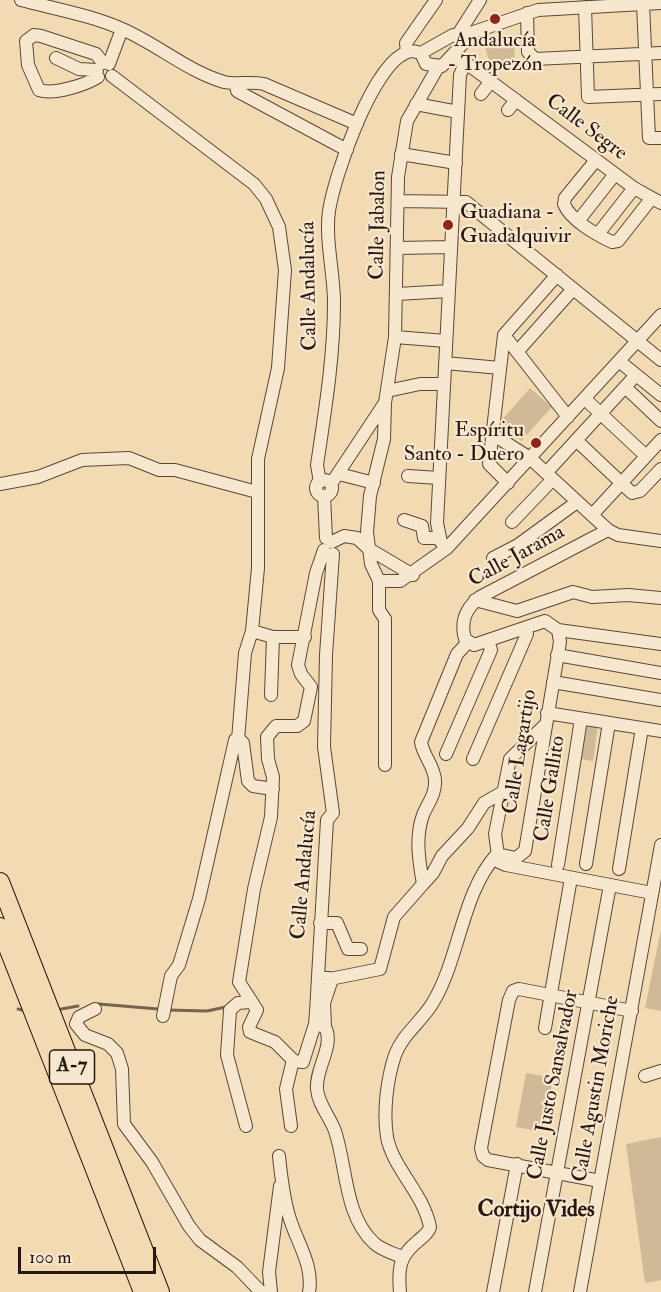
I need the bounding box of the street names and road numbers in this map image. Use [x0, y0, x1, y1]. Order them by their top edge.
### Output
street label: Calle Segre [540, 89, 632, 167]
street label: Calle Jabalon [365, 170, 393, 280]
street label: Calle Andalucía [296, 221, 324, 351]
street label: Calle Jarama [465, 520, 569, 594]
street label: Calle Lagartijo [499, 688, 543, 816]
street label: Calle Gallito [530, 734, 572, 844]
street label: Calle Andalucía [287, 809, 323, 941]
street label: Calle Justo Sansalvador [523, 988, 585, 1182]
street label: Calle Agustin Moriche [568, 994, 626, 1184]
road number: A-7 [50, 1050, 94, 1084]

